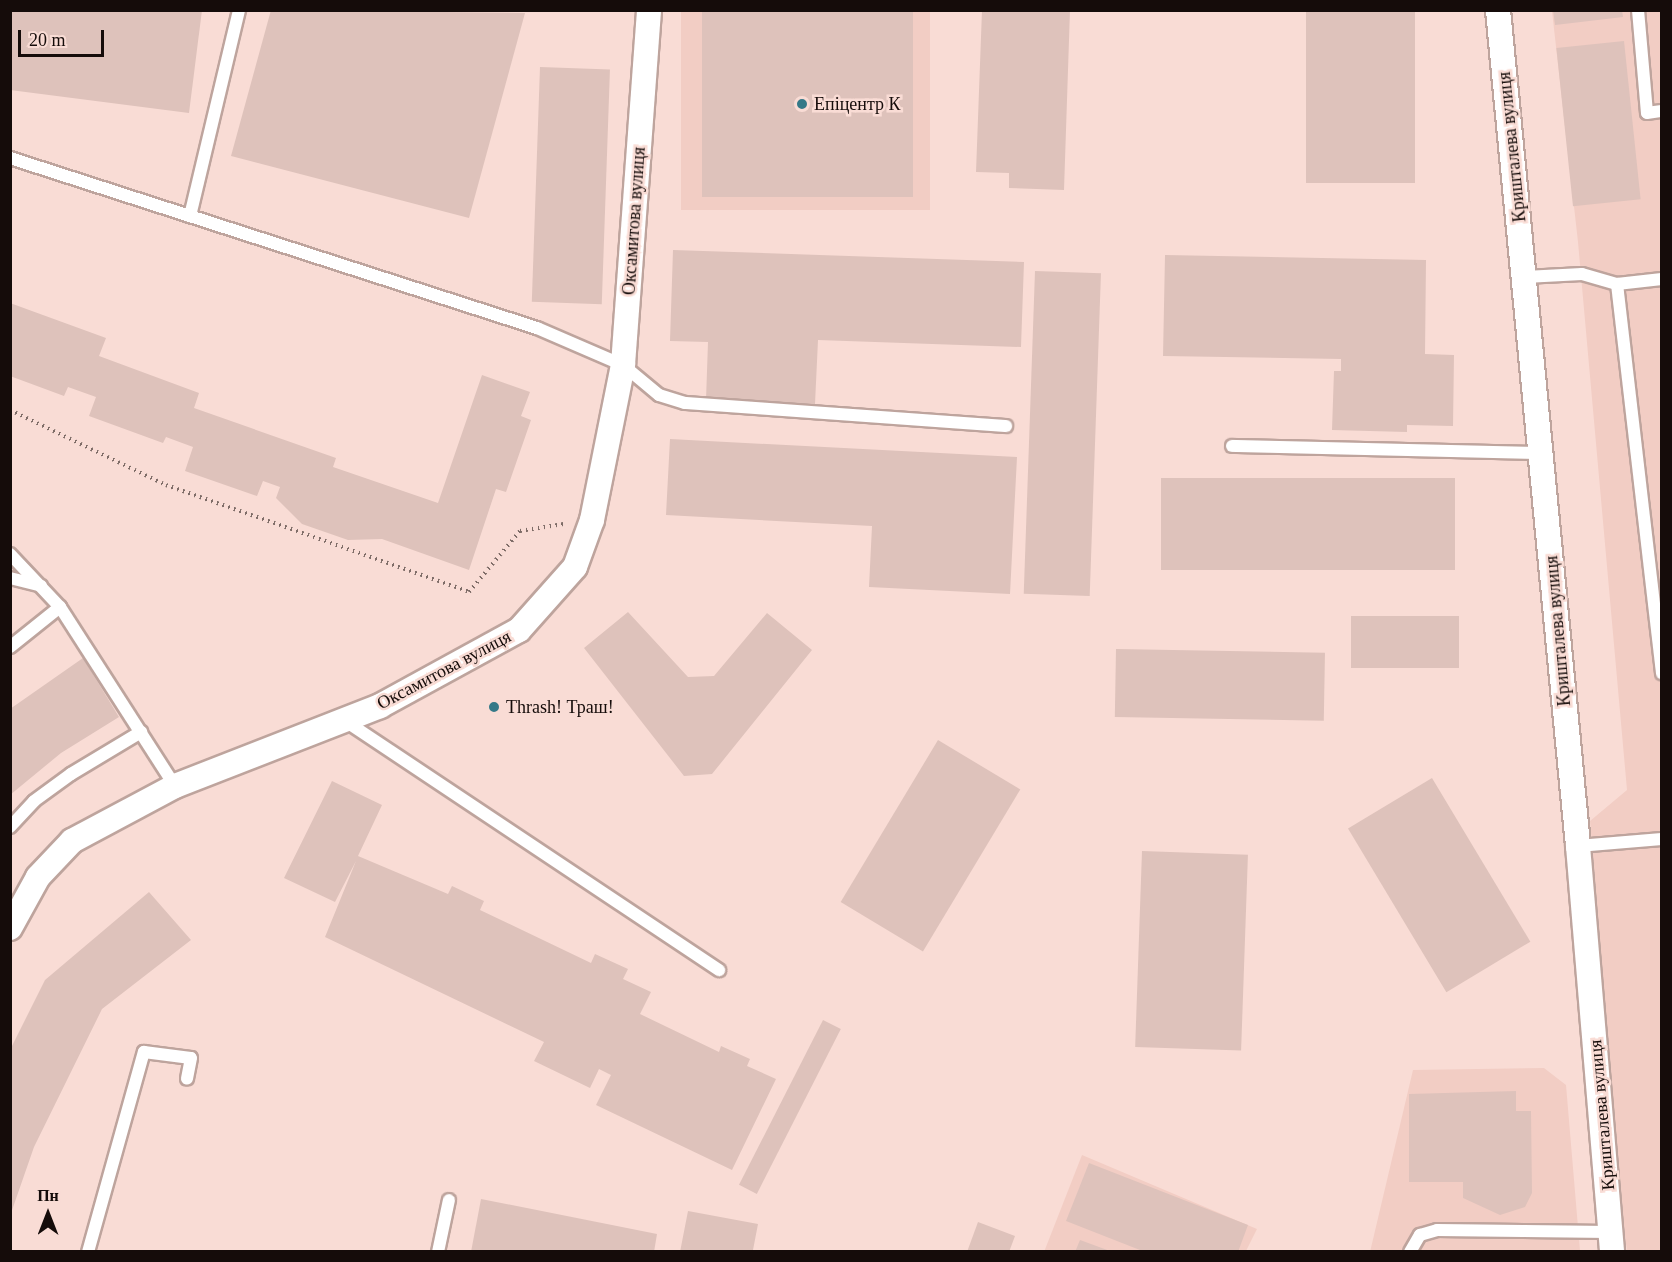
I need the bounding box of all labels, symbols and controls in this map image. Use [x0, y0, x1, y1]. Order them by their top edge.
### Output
scale bar [21, 18, 106, 56]
text: 20 m [29, 30, 66, 50]
street label: Кришталева вулиця [1493, 71, 1531, 223]
place label: Епіцентр К [814, 93, 900, 115]
marker: Епіцентр К [795, 97, 809, 111]
street label: Оксамитова вулиця [618, 146, 650, 296]
street label: Кришталева вулиця [1541, 555, 1575, 707]
street label: Оксамитова вулиця [373, 626, 515, 714]
place label: Thrash! Траш! [506, 696, 614, 718]
marker: Thrash! Траш! [487, 700, 501, 714]
street label: Кришталева вулиця [1585, 1039, 1619, 1191]
north arrow [18, 1184, 78, 1244]
text: Пн [37, 1187, 59, 1204]

